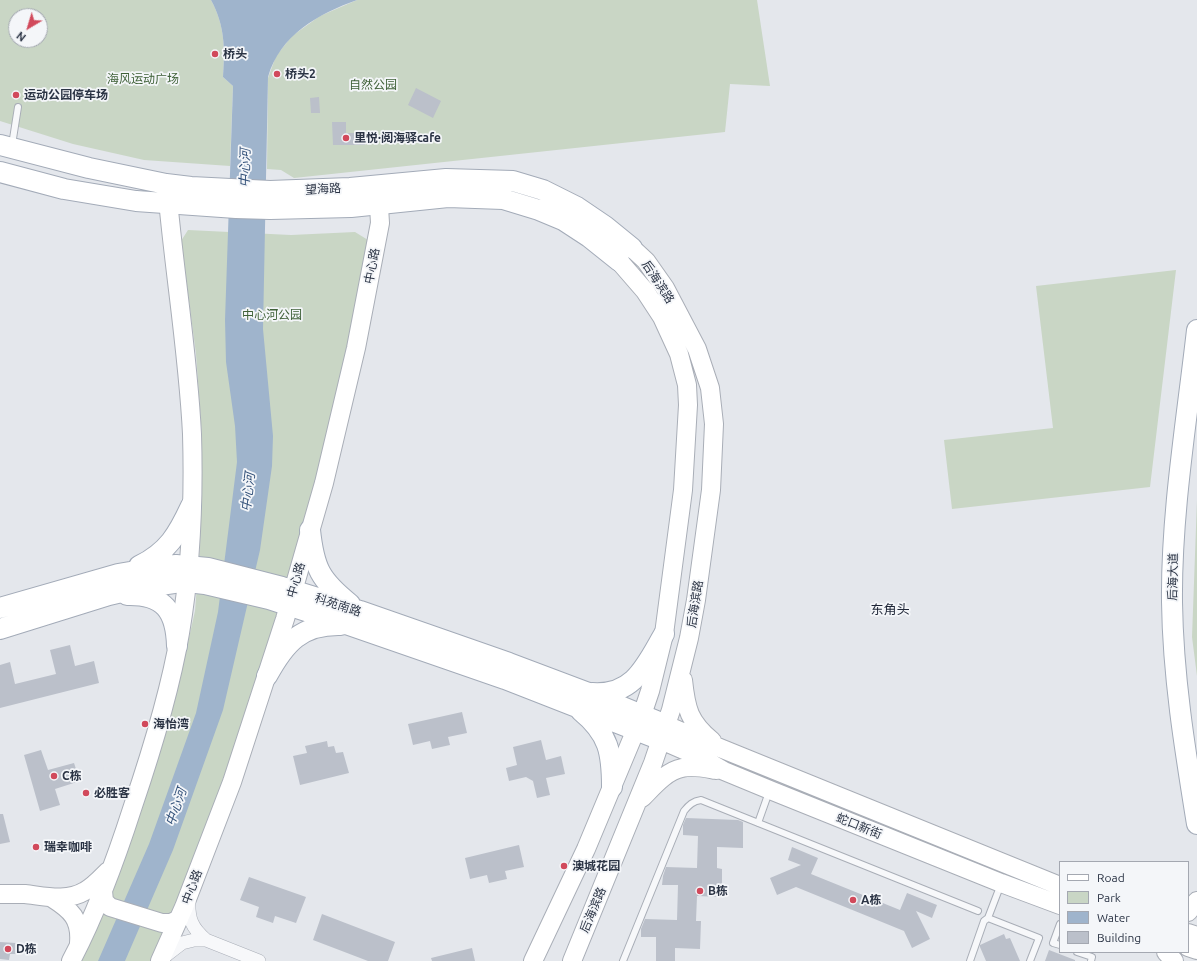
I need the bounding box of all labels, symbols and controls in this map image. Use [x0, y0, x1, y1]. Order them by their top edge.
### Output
north arrow [8, 8, 48, 48]
text: N [14, 29, 28, 44]
place label: 桥头 [223, 47, 247, 61]
marker: 桥头 [210, 49, 220, 59]
place label: 桥头2 [285, 67, 316, 81]
marker: 桥头2 [272, 69, 282, 79]
park label: 海风运动广场 [107, 72, 179, 86]
park label: 自然公园 [349, 78, 397, 92]
place label: 运动公园停车场 [24, 88, 108, 102]
marker: 运动公园停车场 [11, 90, 21, 100]
place label: 里悦·阅海驿cafe [354, 131, 441, 145]
marker: 里悦·阅海驿cafe [341, 133, 351, 143]
water label: 中心河 [237, 148, 253, 188]
street label: 望海路 [305, 181, 341, 197]
street label: 中心路 [361, 247, 383, 285]
street label: 后海滨路 [639, 258, 677, 306]
park label: 中心河公园 [242, 308, 302, 322]
water label: 中心河 [238, 472, 258, 512]
street label: 后海大道 [1165, 553, 1181, 601]
street label: 中心路 [284, 561, 308, 599]
street label: 后海滨路 [684, 579, 706, 629]
street label: 科苑南路 [313, 591, 363, 619]
district label: 东角头 [871, 602, 909, 618]
place label: 海怡湾 [153, 717, 189, 731]
marker: 海怡湾 [140, 719, 150, 729]
place label: C栋 [62, 769, 82, 783]
marker: C栋 [49, 771, 59, 781]
place label: 必胜客 [94, 786, 130, 800]
water label: 中心河 [162, 786, 190, 828]
marker: 必胜客 [81, 788, 91, 798]
street label: 蛇口新街 [834, 810, 884, 842]
place label: 瑞幸咖啡 [44, 840, 92, 854]
marker: 瑞幸咖啡 [31, 842, 41, 852]
place label: 澳城花园 [572, 859, 620, 873]
marker: 澳城花园 [559, 861, 569, 871]
legend [1059, 861, 1189, 953]
street label: 中心路 [179, 868, 205, 906]
text: Road [1097, 871, 1125, 884]
place label: B栋 [708, 884, 728, 898]
street label: 后海滨路 [577, 885, 609, 935]
marker: B栋 [695, 886, 705, 896]
text: Park [1097, 891, 1121, 904]
place label: A栋 [861, 893, 881, 907]
marker: A栋 [848, 895, 858, 905]
text: Water [1097, 911, 1130, 924]
text: Building [1097, 931, 1141, 944]
place label: D栋 [16, 942, 37, 956]
marker: D栋 [3, 944, 13, 954]

